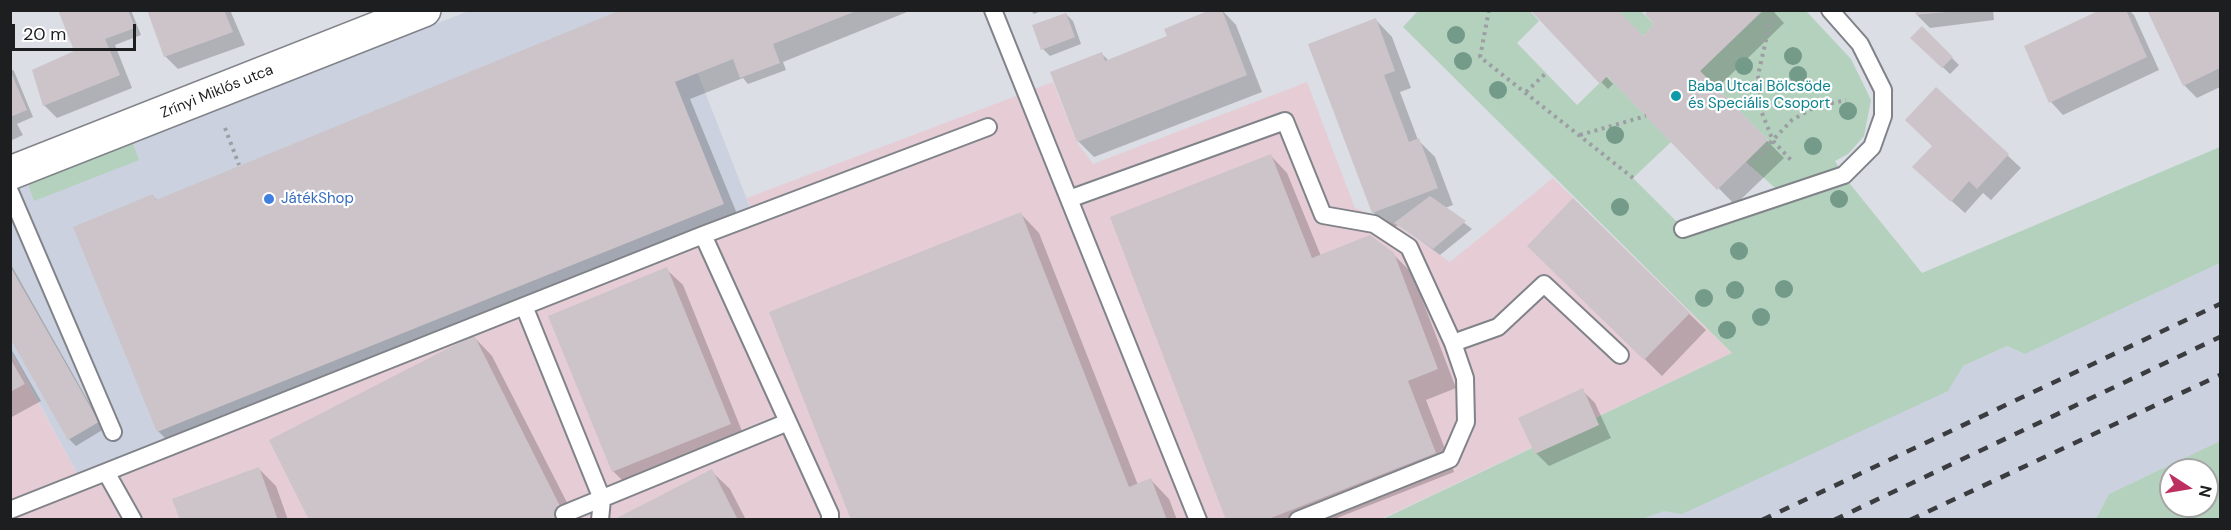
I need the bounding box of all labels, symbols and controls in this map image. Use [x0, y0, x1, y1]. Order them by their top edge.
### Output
scale bar [15, 12, 140, 50]
text: 20 m [23, 22, 66, 46]
street label: Zrínyi Miklós utca [158, 61, 276, 123]
place label: Baba Utcai Bölcsöde és Speciális Csoport [1688, 78, 1831, 113]
marker: Baba Utcai Bölcsöde és Speciális Csoport [1669, 89, 1683, 103]
place label: JátékShop [281, 190, 354, 208]
marker: JátékShop [262, 192, 276, 206]
north arrow [2159, 458, 2219, 518]
text: N [2194, 484, 2217, 499]

